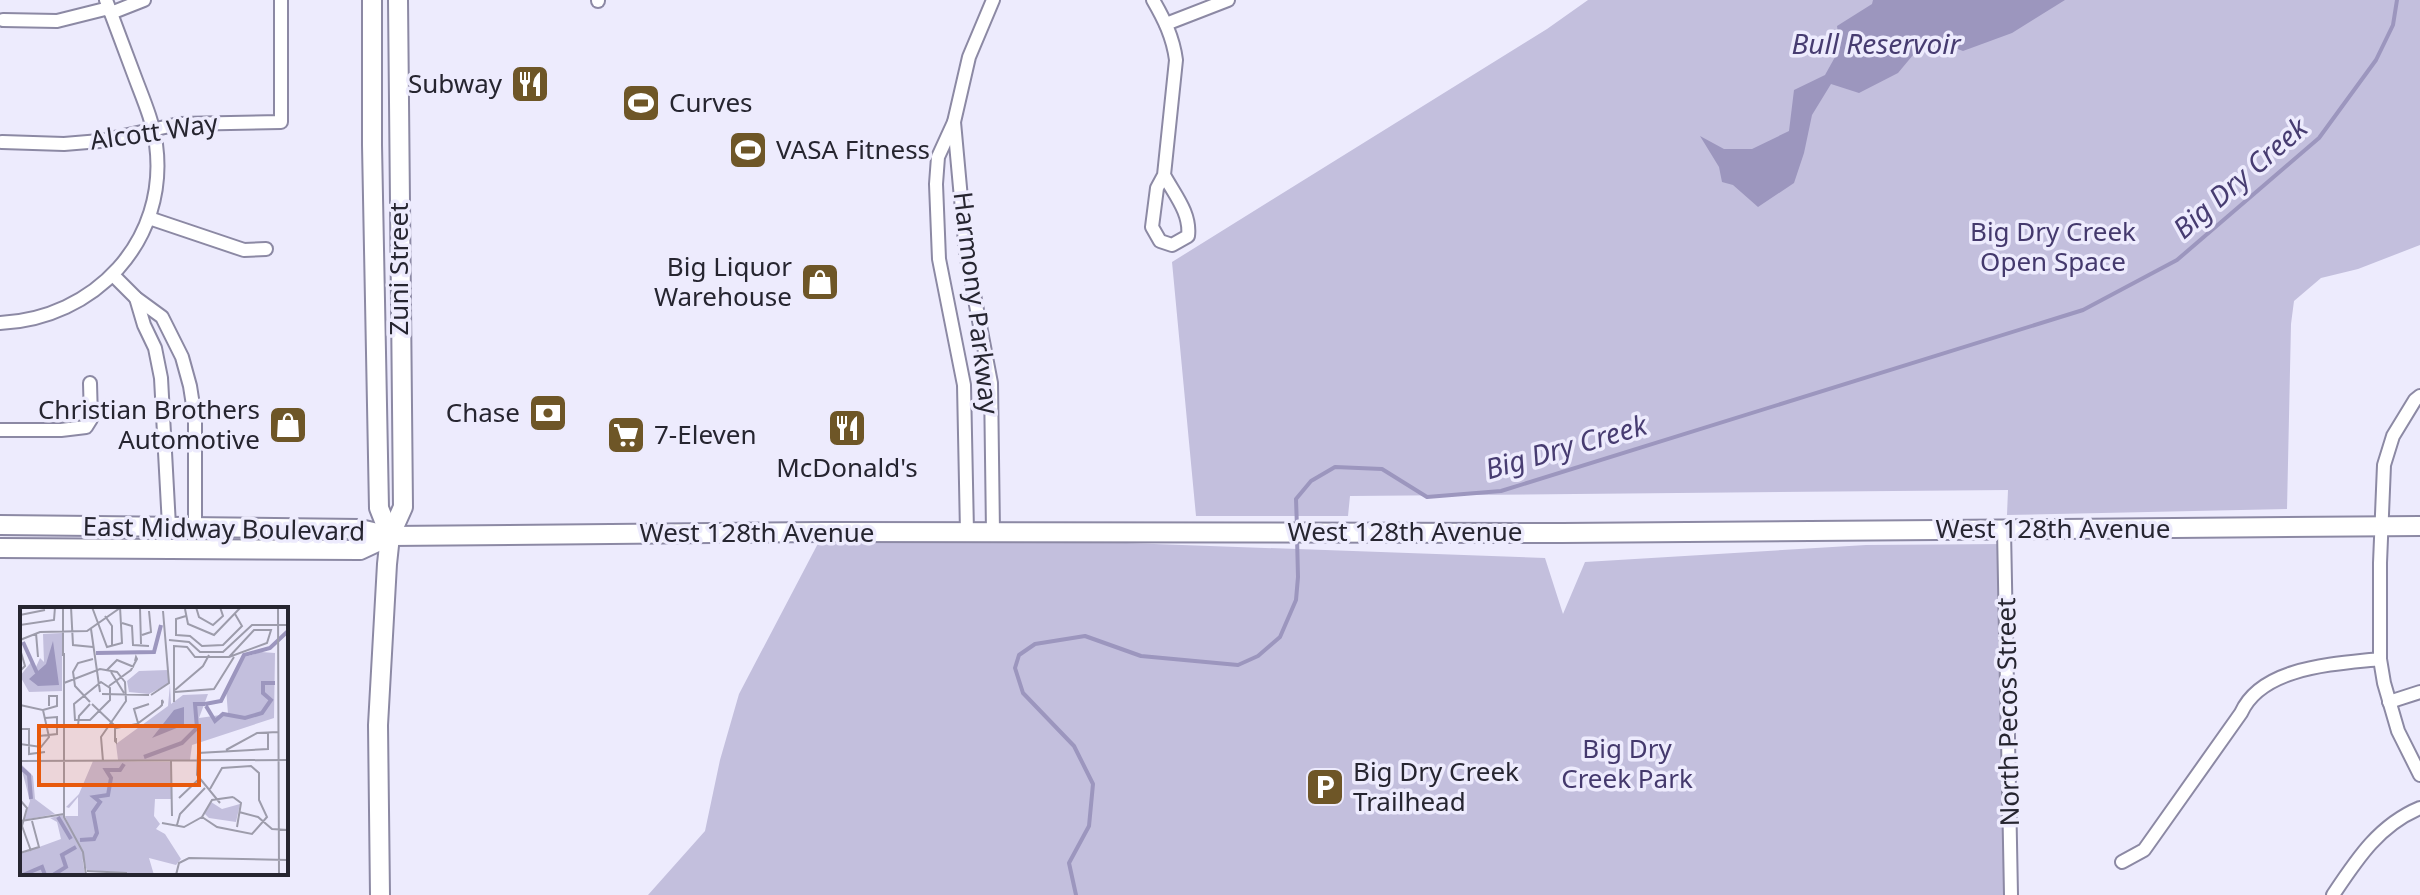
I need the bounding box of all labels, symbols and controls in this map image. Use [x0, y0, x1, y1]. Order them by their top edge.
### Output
water label: Bull Reservoir [1791, 24, 1962, 62]
restaurant icon: Subway [509, 63, 551, 105]
place label: Subway [408, 65, 503, 101]
sports icon: Curves [620, 82, 662, 124]
place label: Curves [669, 84, 753, 120]
street label: Alcott Way [88, 104, 221, 158]
water label: Big Dry Creek [2164, 108, 2315, 246]
sports icon: VASA Fitness [727, 129, 769, 171]
place label: VASA Fitness [776, 131, 930, 167]
street label: Harmony Parkway [945, 190, 1009, 417]
street label: Zuni Street [380, 202, 416, 336]
park label: Big Dry Creek Open Space [1970, 213, 2136, 279]
place label: Big Liquor Warehouse [654, 248, 792, 314]
shop icon: Big Liquor Warehouse [799, 261, 841, 303]
place label: Christian Brothers Automotive [38, 391, 260, 457]
bank icon: Chase [527, 392, 569, 434]
place label: Chase [446, 394, 520, 430]
shop icon: Christian Brothers Automotive [267, 404, 309, 446]
water label: Big Dry Creek [1480, 405, 1652, 487]
restaurant icon: McDonald's [826, 407, 868, 449]
supermarket icon: 7-Eleven [605, 414, 647, 456]
place label: 7-Eleven [654, 416, 757, 452]
place label: McDonald's [776, 449, 918, 485]
street label: East Midway Boulevard [82, 508, 366, 548]
street label: West 128th Avenue [1935, 510, 2171, 546]
street label: West 128th Avenue [1287, 513, 1523, 549]
street label: West 128th Avenue [639, 514, 875, 550]
street label: North Pecos Street [1987, 597, 2027, 827]
inset map [20, 607, 288, 875]
park label: Big Dry Creek Park [1561, 730, 1693, 796]
place label: Big Dry Creek Trailhead [1353, 753, 1519, 819]
parking icon: Big Dry Creek Trailhead [1304, 766, 1346, 808]

